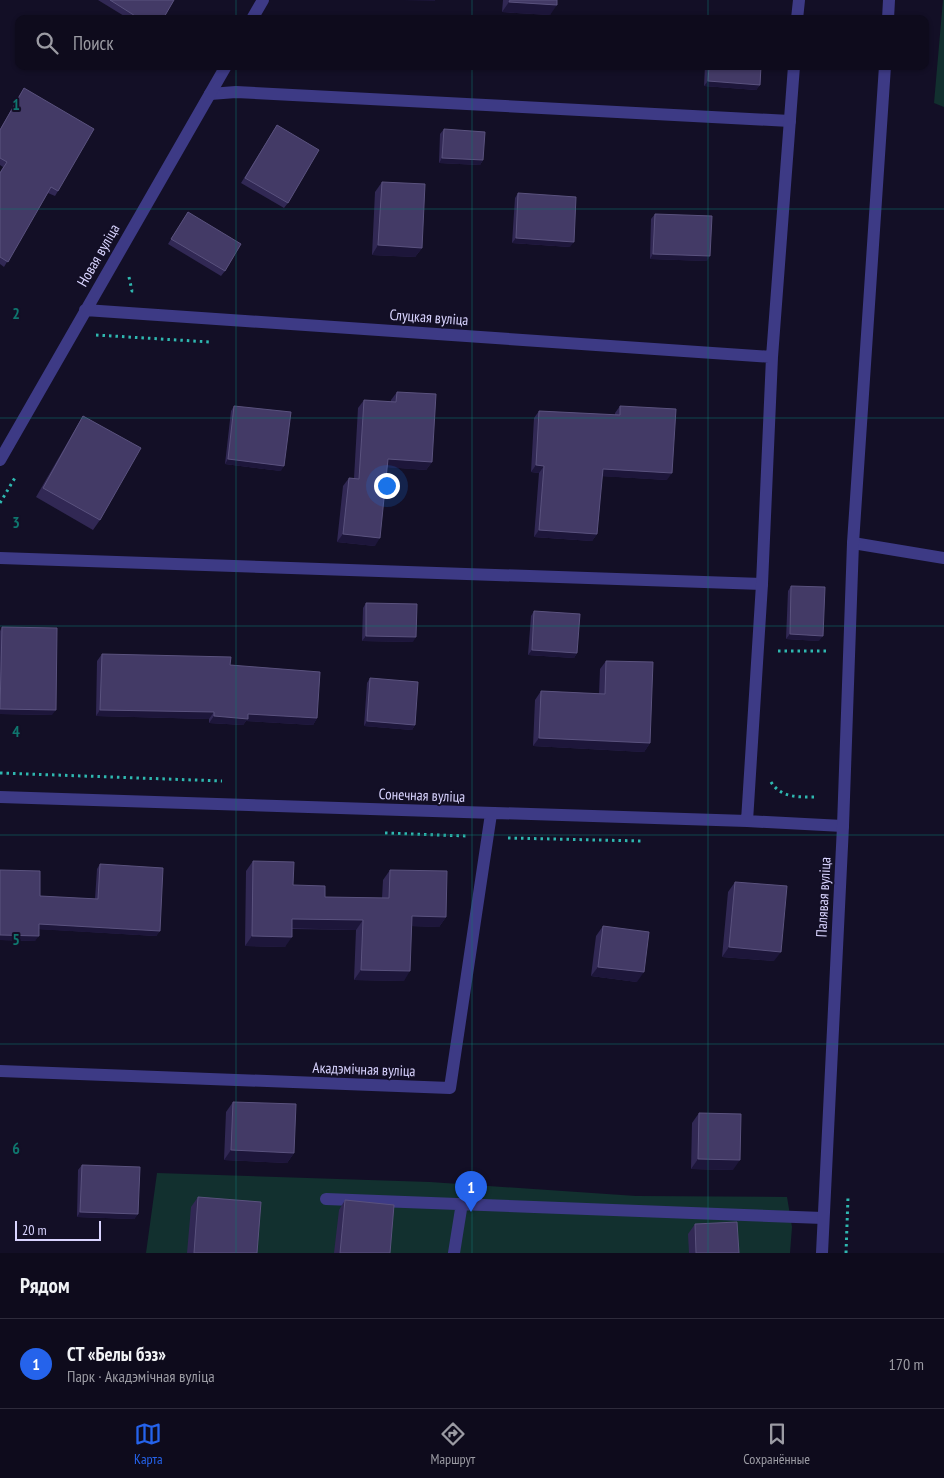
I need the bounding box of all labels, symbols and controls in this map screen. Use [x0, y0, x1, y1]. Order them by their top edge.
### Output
search box [15, 15, 929, 70]
icon: search [33, 29, 61, 57]
text: Поиск [73, 31, 114, 55]
text: 1 [12, 94, 20, 114]
street label: Новая вуліца [73, 220, 123, 290]
text: 2 [12, 303, 20, 323]
street label: Слуцкая вуліца [389, 305, 469, 329]
your location [374, 473, 400, 499]
text: 3 [12, 512, 20, 532]
text: 4 [12, 721, 20, 741]
street label: Сонечная вуліца [378, 784, 466, 806]
street label: Палявая вуліца [811, 856, 835, 938]
text: 5 [12, 929, 20, 949]
street label: Акадэмічная вуліца [312, 1058, 416, 1080]
text: 6 [12, 1138, 20, 1158]
pin: 1 [455, 1171, 487, 1212]
scale bar [15, 1218, 101, 1241]
text: 20 m [22, 1221, 47, 1239]
text: Рядом [20, 1272, 70, 1299]
text: СТ «Белы бэз» [67, 1342, 166, 1366]
text: 1 [32, 1354, 40, 1374]
text: 170 m [889, 1354, 924, 1374]
text: Парк · Акадэмічная вуліца [67, 1366, 215, 1386]
tab: Карта [134, 1420, 163, 1468]
tab: Маршрут [431, 1420, 475, 1468]
tab: Сохранённые [743, 1420, 810, 1468]

